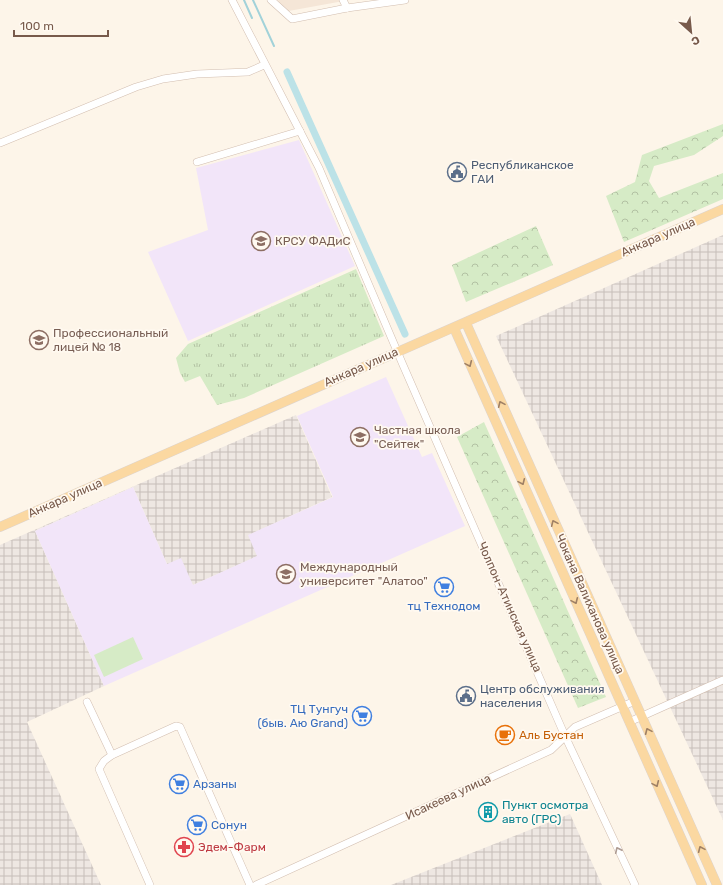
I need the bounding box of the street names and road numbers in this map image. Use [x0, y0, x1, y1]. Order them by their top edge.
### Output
street label: Анкара улица [619, 214, 697, 260]
street label: Анкара улица [322, 344, 400, 390]
street label: Анкара улица [26, 475, 104, 521]
street label: Чокана Валиханова улица [553, 532, 627, 676]
street label: Чолпон-Атинская улица [475, 540, 545, 674]
street label: Исакеева улица [403, 771, 493, 823]

